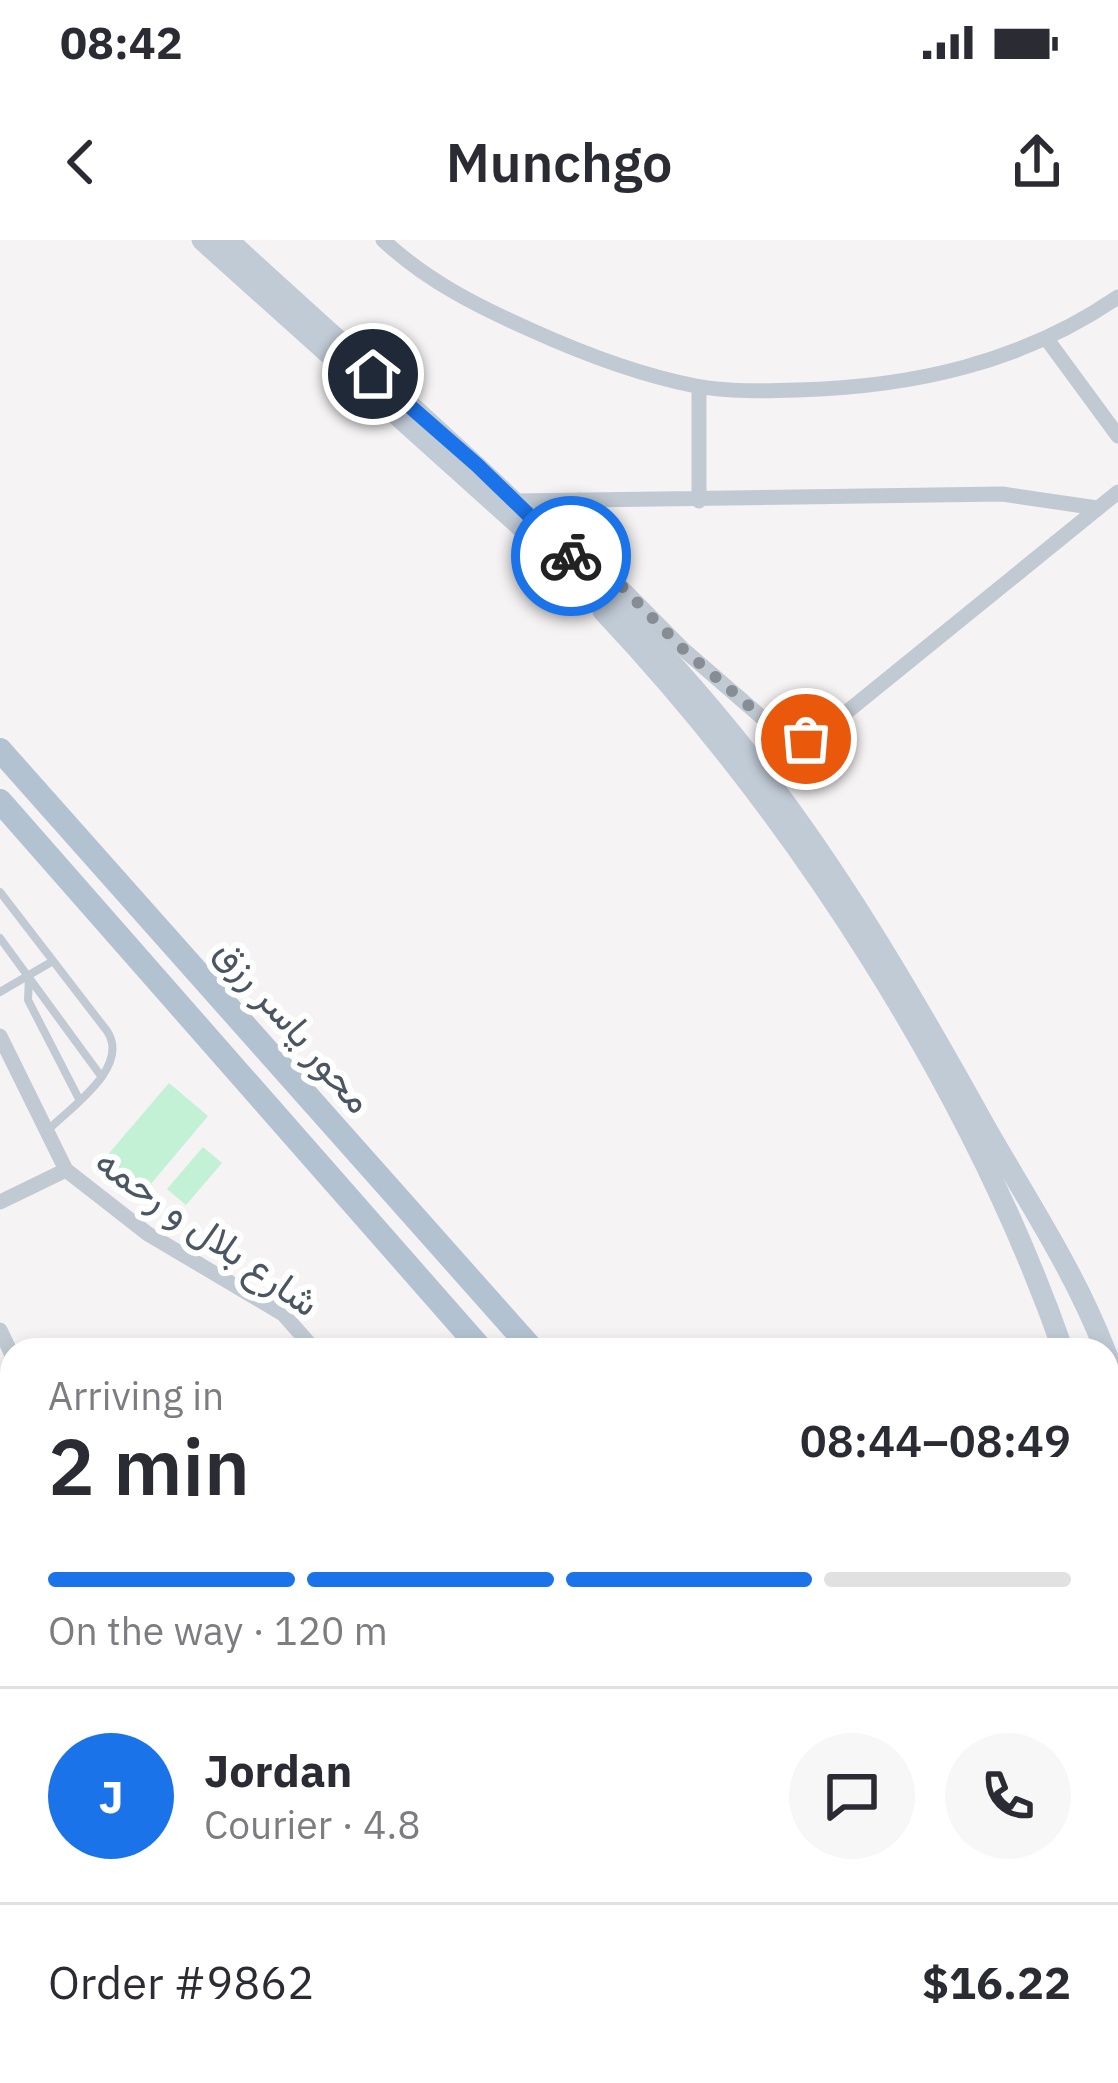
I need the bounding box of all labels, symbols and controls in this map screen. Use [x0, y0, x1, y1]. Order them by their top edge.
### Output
text: 08:42 [60, 13, 183, 71]
text: Munchgo [446, 127, 672, 197]
icon: back [48, 129, 114, 195]
icon: share [1004, 129, 1070, 195]
pin [322, 323, 424, 425]
icon: home [340, 341, 406, 407]
courier [511, 496, 631, 616]
icon: bike [538, 523, 604, 589]
pin [755, 688, 857, 790]
icon: bag [773, 706, 839, 772]
street label: محور ياسر رزق [205, 927, 385, 1123]
street label: شارع بلال و رحمه [85, 1135, 330, 1329]
text: Arriving in [48, 1370, 224, 1421]
text: 08:44–08:49 [800, 1411, 1071, 1469]
text: 2 min [48, 1415, 250, 1516]
text: On the way · 120 m [48, 1605, 388, 1656]
button: chat [789, 1733, 915, 1859]
button: phone [945, 1733, 1071, 1859]
text: Jordan [204, 1741, 352, 1799]
text: J [98, 1767, 124, 1825]
text: Courier · 4.8 [204, 1799, 421, 1850]
text: Order #9862 [48, 1953, 314, 2011]
text: $16.22 [922, 1953, 1071, 2011]

